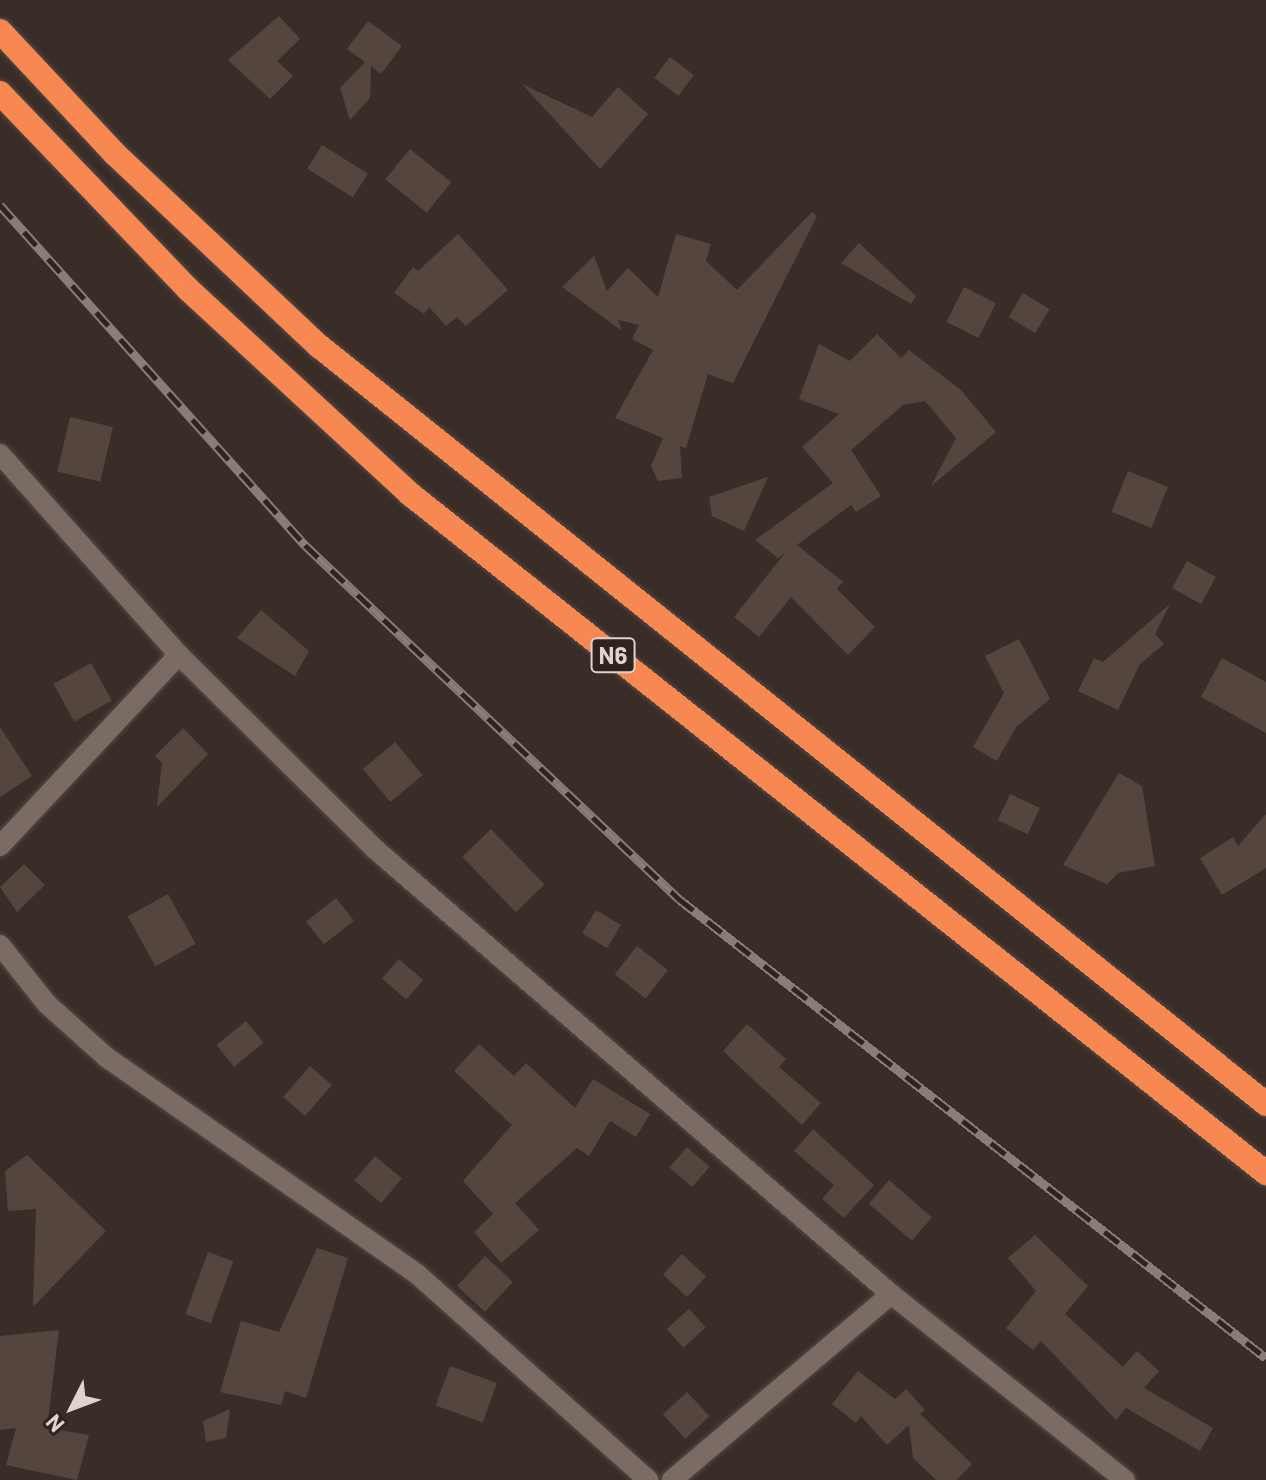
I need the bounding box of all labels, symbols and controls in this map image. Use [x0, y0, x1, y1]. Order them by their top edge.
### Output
road number: N6 [589, 635, 637, 675]
north arrow [32, 1368, 112, 1448]
text: N [40, 1410, 69, 1438]

